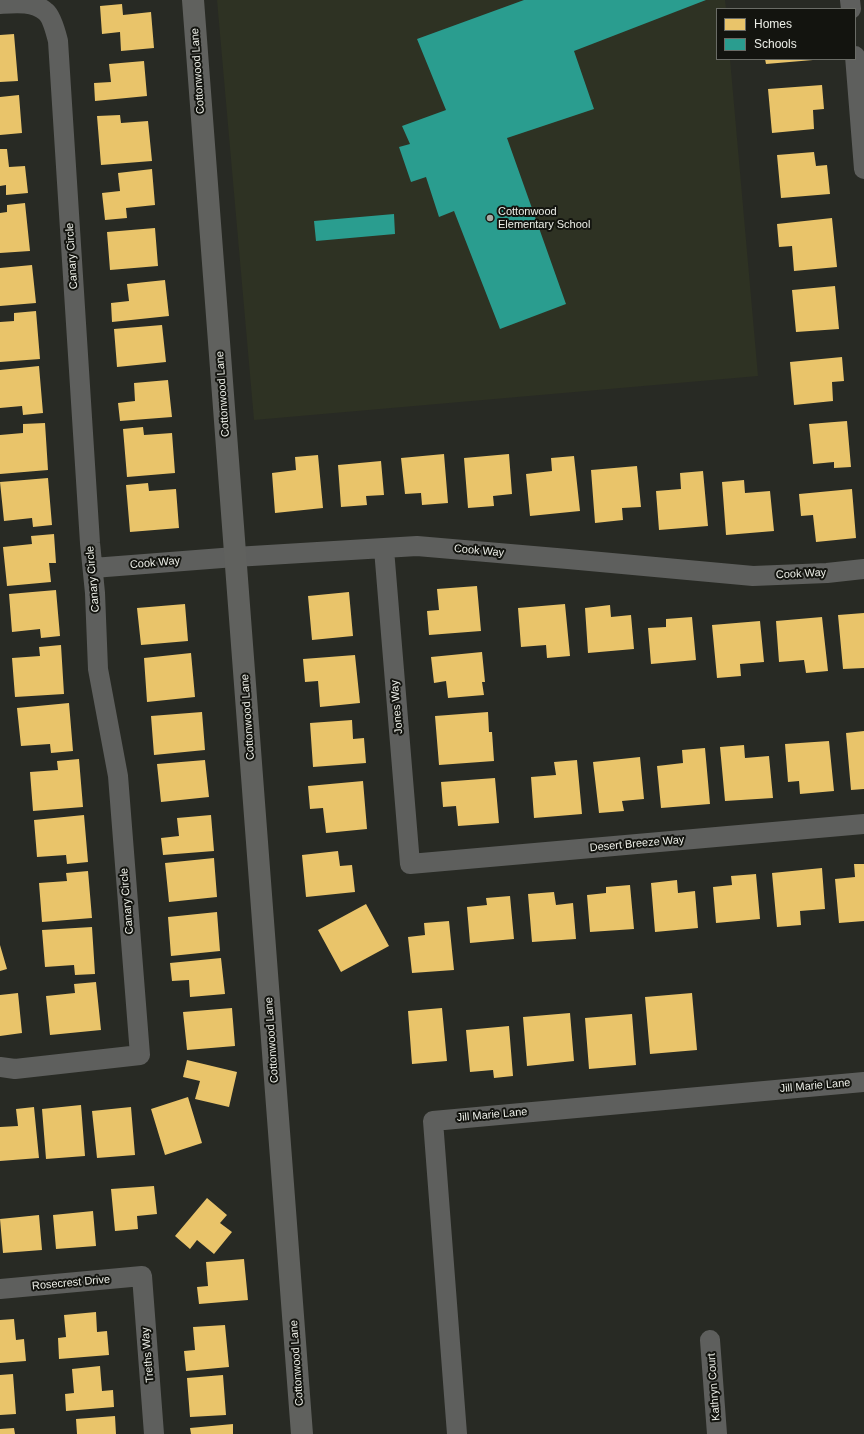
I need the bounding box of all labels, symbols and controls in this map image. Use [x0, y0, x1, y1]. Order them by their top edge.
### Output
legend [716, 8, 856, 60]
text: Homes [754, 17, 792, 31]
street label: Cottonwood Lane [188, 28, 208, 114]
text: Schools [754, 37, 797, 51]
place label: Cottonwood Elementary School [498, 205, 590, 231]
marker: Cottonwood Elementary School [485, 213, 495, 223]
street label: Canary Circle [63, 222, 81, 290]
street label: Cottonwood Lane [213, 351, 233, 437]
street label: Cook Way [453, 542, 505, 560]
street label: Canary Circle [84, 545, 102, 613]
street label: Cook Way [129, 554, 181, 572]
street label: Cook Way [776, 566, 826, 582]
street label: Cottonwood Lane [238, 674, 258, 760]
street label: Jones Way [388, 680, 406, 734]
street label: Desert Breeze Way [589, 833, 685, 855]
street label: Canary Circle [118, 867, 136, 935]
street label: Cottonwood Lane [262, 997, 282, 1083]
street label: Jill Marie Lane [779, 1076, 851, 1096]
street label: Jill Marie Lane [456, 1105, 528, 1125]
street label: Rosecrest Drive [31, 1273, 111, 1293]
street label: Cottonwood Lane [287, 1320, 307, 1406]
street label: Treths Way [139, 1327, 157, 1383]
street label: Kathryn Court [705, 1353, 723, 1421]

